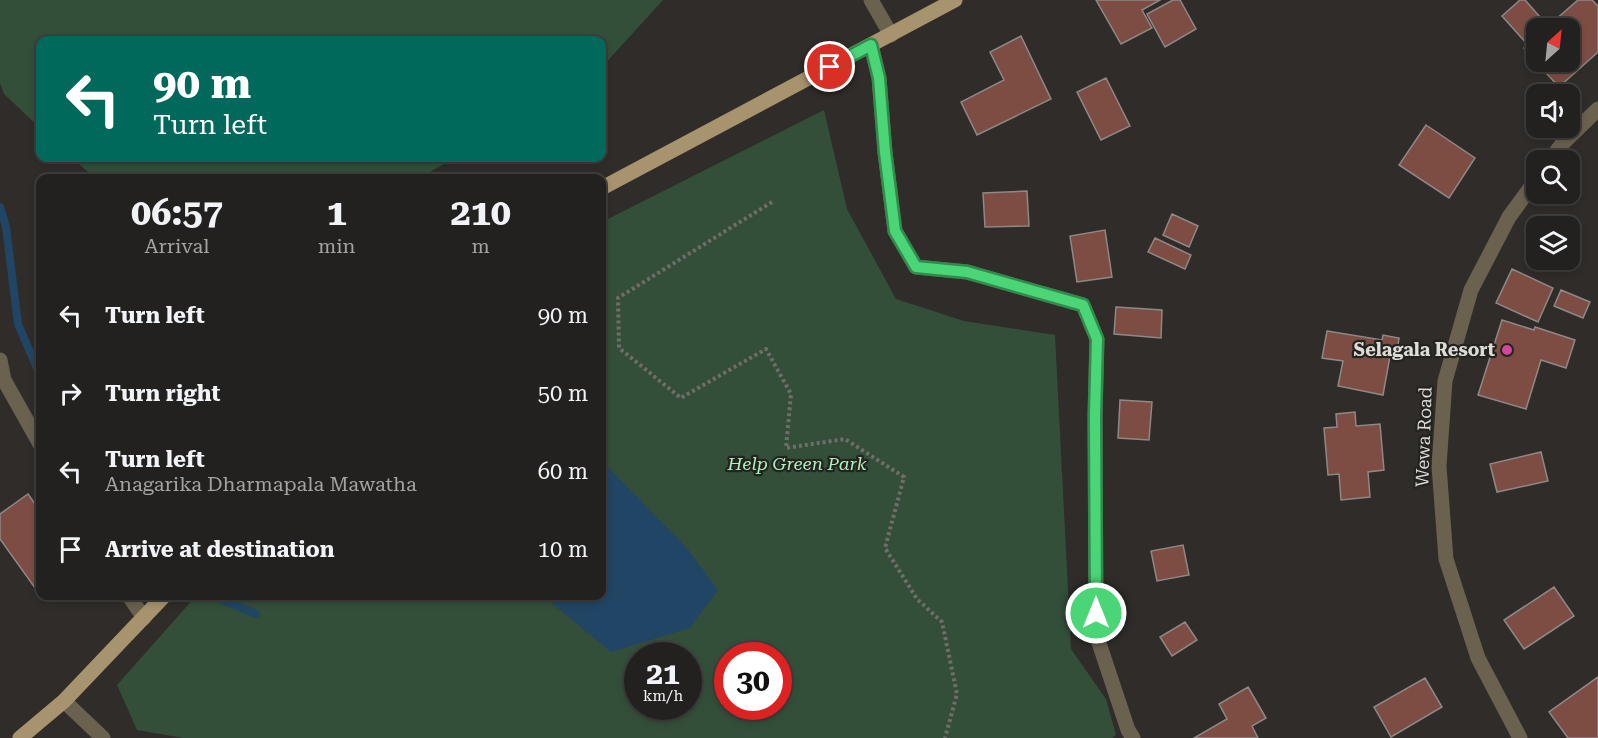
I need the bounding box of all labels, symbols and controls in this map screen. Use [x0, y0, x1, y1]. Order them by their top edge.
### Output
north arrow [1526, 18, 1580, 72]
map controls [1526, 18, 1580, 270]
pin [804, 41, 855, 92]
icon: arrive [813, 50, 846, 83]
text: 90 m [153, 59, 251, 108]
icon: left [54, 60, 132, 138]
button: sound [1526, 84, 1580, 138]
text: Turn left [153, 109, 267, 141]
button: search [1526, 150, 1580, 204]
text: 06:57 [131, 192, 223, 234]
text: 1 [327, 192, 347, 234]
text: 210 [451, 192, 511, 234]
button: layers [1526, 216, 1580, 270]
text: Arrival [144, 234, 209, 258]
text: min [318, 234, 355, 258]
text: m [472, 234, 490, 258]
icon: left [54, 299, 87, 332]
text: Turn left [105, 303, 205, 328]
text: 90 m [538, 303, 588, 328]
place label: Selagala Resort [1354, 339, 1495, 360]
marker: Selagala Resort [1500, 343, 1514, 357]
icon: right [54, 377, 87, 410]
text: Turn right [105, 381, 220, 406]
text: 50 m [538, 381, 588, 406]
street label: Wewa Road [1411, 386, 1436, 488]
text: Turn left [105, 447, 205, 472]
park label: Help Green Park [727, 453, 867, 474]
icon: left [54, 455, 87, 488]
text: 60 m [538, 459, 588, 484]
text: Anagarika Dharmapala Mawatha [105, 472, 417, 496]
icon: arrive [54, 533, 87, 566]
text: Arrive at destination [105, 537, 334, 562]
text: 10 m [538, 537, 588, 562]
position arrow [1064, 581, 1128, 645]
speed limit sign: 30 [714, 642, 792, 720]
text: 21 [646, 656, 680, 691]
text: km/h [643, 687, 683, 705]

